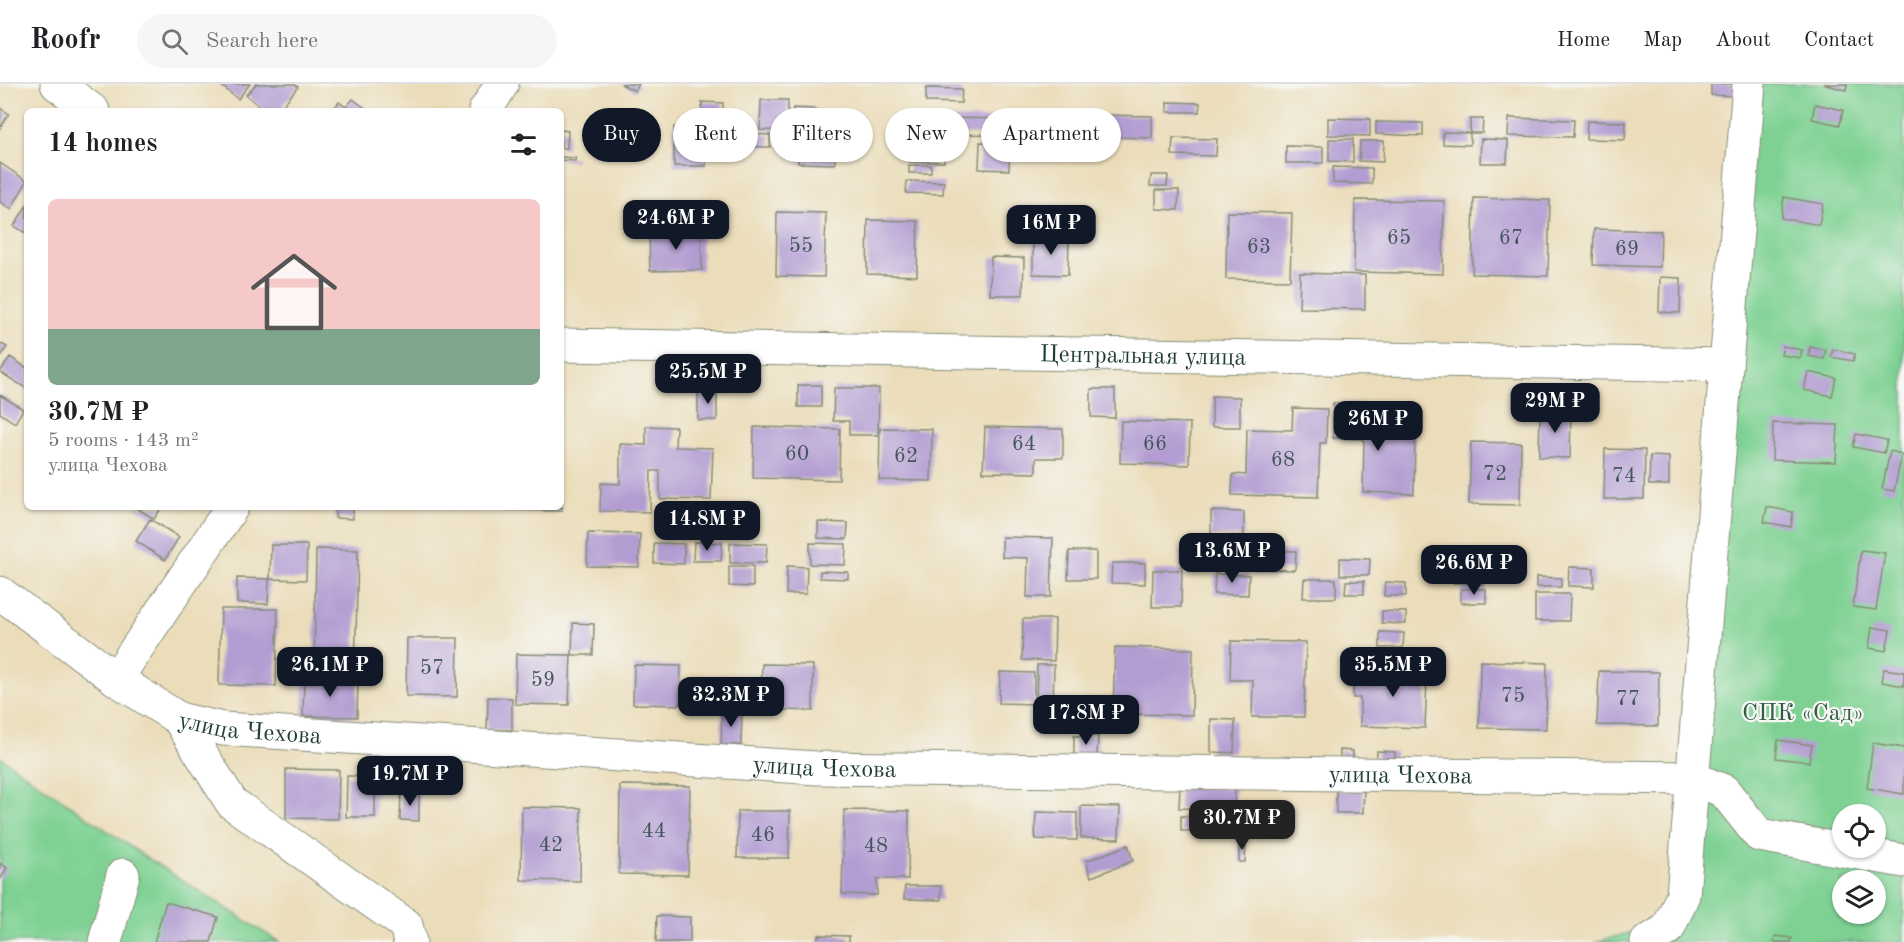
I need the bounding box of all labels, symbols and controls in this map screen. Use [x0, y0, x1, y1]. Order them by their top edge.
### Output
search box [137, 14, 557, 68]
icon: search [158, 25, 191, 58]
text: Roofr [30, 27, 101, 55]
text: Search here [206, 30, 318, 52]
text: Home [1557, 30, 1610, 51]
text: Map [1643, 30, 1682, 51]
text: About [1715, 30, 1771, 51]
text: Contact [1804, 30, 1874, 51]
chip: Buy [582, 108, 661, 162]
chip: Rent [673, 108, 758, 162]
chip: Filters [770, 108, 873, 162]
chip: New [885, 108, 969, 162]
chip: Apartment [981, 108, 1121, 162]
icon: filters [507, 128, 540, 161]
text: 14 homes [48, 131, 157, 157]
pin: 24.6M ₽ [621, 200, 731, 251]
pin: 16M ₽ [1009, 205, 1093, 256]
text: 24.6M ₽ [637, 209, 715, 229]
text: 16M ₽ [1021, 214, 1081, 234]
house number: 65 [1387, 228, 1411, 249]
house number: 67 [1499, 228, 1523, 249]
house number: 55 [789, 236, 813, 257]
house number: 63 [1247, 237, 1271, 258]
icon: home [240, 238, 348, 346]
house number: 69 [1615, 239, 1639, 260]
street label: Центральная улица [1039, 343, 1247, 371]
pin: 25.5M ₽ [653, 354, 763, 405]
text: 25.5M ₽ [669, 363, 747, 383]
pin: 29M ₽ [1513, 383, 1597, 434]
text: 29M ₽ [1525, 392, 1585, 412]
text: 30.7M ₽ [48, 400, 149, 426]
pin: 26M ₽ [1336, 401, 1420, 452]
text: 26M ₽ [1348, 410, 1408, 430]
text: 5 rooms · 143 m² [48, 431, 198, 451]
house number: 64 [1012, 434, 1036, 455]
house number: 66 [1143, 434, 1167, 455]
house number: 60 [785, 444, 809, 465]
house number: 62 [894, 446, 918, 467]
house number: 68 [1271, 450, 1295, 471]
text: улица Чехова [48, 456, 168, 476]
house number: 72 [1483, 464, 1507, 485]
house number: 74 [1612, 466, 1636, 487]
pin: 14.8M ₽ [652, 501, 762, 552]
text: 14.8M ₽ [668, 510, 746, 530]
pin: 13.6M ₽ [1177, 533, 1287, 584]
text: 13.6M ₽ [1193, 542, 1271, 562]
pin: 26.6M ₽ [1419, 545, 1529, 596]
text: 26.6M ₽ [1435, 554, 1513, 574]
pin: 26.1M ₽ [275, 647, 385, 698]
pin: 35.5M ₽ [1338, 647, 1448, 698]
text: 26.1M ₽ [291, 656, 369, 676]
text: 35.5M ₽ [1354, 656, 1432, 676]
house number: 57 [420, 658, 444, 679]
house number: 59 [531, 670, 555, 691]
pin: 32.3M ₽ [676, 677, 786, 728]
text: 32.3M ₽ [692, 686, 770, 706]
house number: 75 [1501, 686, 1525, 707]
house number: 77 [1616, 689, 1640, 710]
pin: 17.8M ₽ [1031, 695, 1141, 746]
park label: СПК «Сад» [1742, 702, 1864, 726]
text: 17.8M ₽ [1047, 704, 1125, 724]
street label: улица Чехова [176, 709, 322, 749]
street label: улица Чехова [752, 754, 897, 783]
pin: 19.7M ₽ [355, 756, 465, 807]
street label: улица Чехова [1328, 764, 1473, 789]
text: 19.7M ₽ [371, 765, 449, 785]
pin: 30.7M ₽ [1187, 800, 1297, 851]
map controls [1832, 804, 1886, 924]
button: locate [1832, 804, 1886, 858]
text: 30.7M ₽ [1203, 809, 1281, 829]
house number: 44 [642, 821, 666, 842]
house number: 46 [751, 825, 775, 846]
house number: 42 [539, 835, 563, 856]
house number: 48 [864, 836, 888, 857]
button: layers [1832, 870, 1886, 924]

